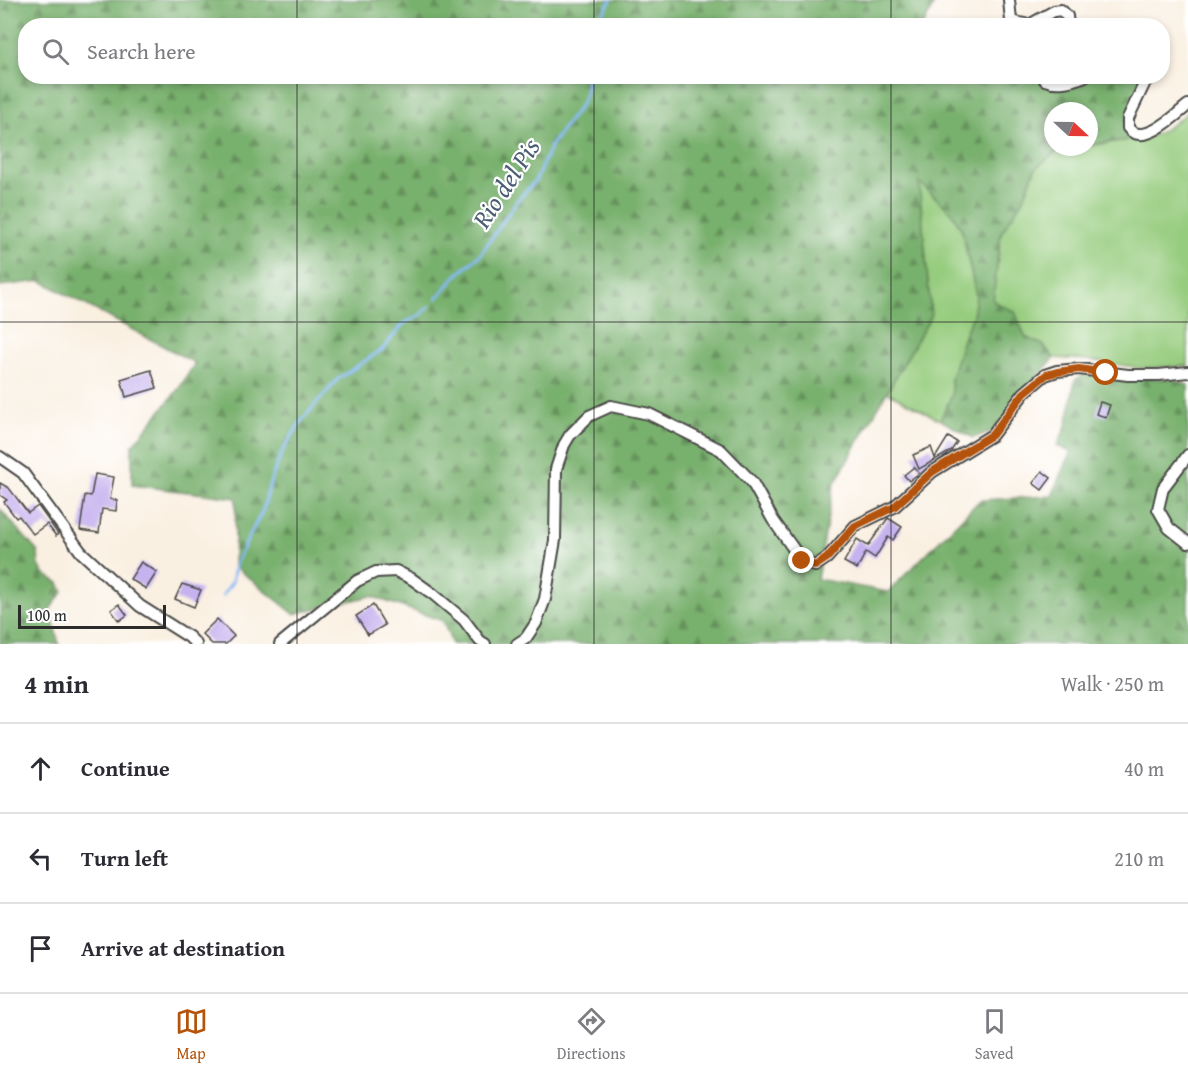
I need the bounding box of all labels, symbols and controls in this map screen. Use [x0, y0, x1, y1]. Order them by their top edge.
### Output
search box [18, 18, 1170, 84]
icon: search [39, 35, 72, 68]
text: Search here [87, 35, 196, 67]
north arrow [1044, 102, 1098, 156]
water label: Rio del Pis [461, 130, 550, 236]
route start [1092, 359, 1118, 385]
route end [788, 547, 814, 573]
scale bar [18, 602, 166, 630]
text: 100 m [27, 603, 67, 627]
text: 4 min [24, 664, 89, 703]
text: Walk · 250 m [1061, 669, 1164, 698]
icon: ahead [24, 752, 57, 785]
text: Continue [81, 752, 170, 784]
text: 40 m [1124, 754, 1164, 783]
icon: left [24, 842, 57, 875]
text: Turn left [81, 842, 168, 874]
text: 210 m [1114, 844, 1164, 873]
icon: arrive [24, 932, 57, 965]
text: Arrive at destination [81, 932, 285, 964]
tab: Map [175, 1005, 208, 1065]
tab: Directions [557, 1005, 626, 1065]
tab: Saved [975, 1005, 1013, 1065]

